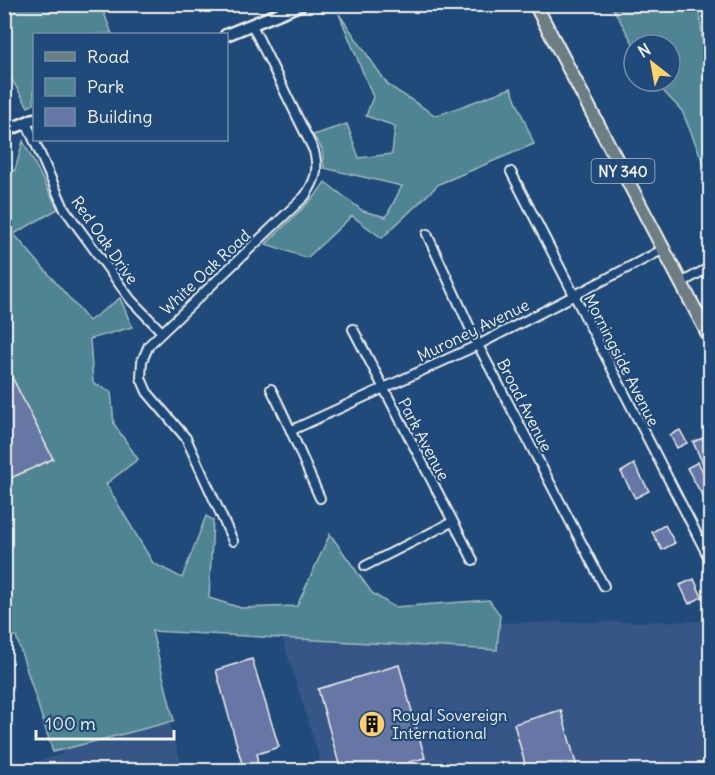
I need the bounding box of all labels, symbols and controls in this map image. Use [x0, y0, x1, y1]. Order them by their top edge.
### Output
legend [33, 33, 228, 141]
north arrow [622, 33, 682, 93]
text: N [634, 39, 654, 62]
text: Road [87, 45, 130, 68]
text: Park [87, 75, 124, 98]
text: Building [87, 105, 152, 128]
road number: NY 340 [592, 159, 654, 183]
street label: Red Oak Drive [67, 192, 143, 288]
street label: White Oak Road [156, 225, 254, 319]
street label: Morningside Avenue [580, 291, 664, 429]
street label: Muroney Avenue [414, 294, 532, 366]
street label: Broad Avenue [493, 355, 557, 455]
street label: Park Avenue [394, 394, 454, 484]
scale bar [36, 703, 174, 741]
place label: Royal Sovereign International [392, 705, 507, 743]
building icon: Royal Sovereign International [357, 709, 387, 739]
text: 100 m [45, 712, 96, 735]

